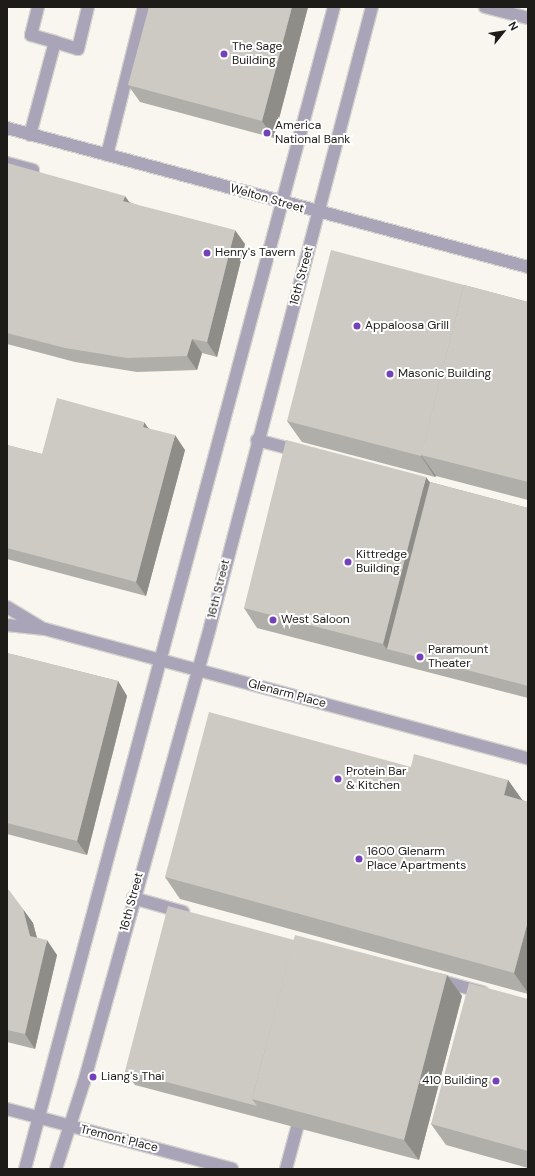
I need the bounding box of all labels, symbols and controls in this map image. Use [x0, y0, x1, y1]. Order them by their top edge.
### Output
north arrow [483, 12, 523, 52]
text: N [505, 19, 521, 33]
place label: The Sage Building [232, 40, 282, 68]
marker: The Sage Building [219, 49, 229, 59]
place label: America National Bank [275, 119, 350, 147]
marker: America National Bank [262, 128, 272, 138]
street label: Welton Street [228, 182, 306, 216]
street label: 16th Street [287, 245, 317, 307]
place label: Henry's Tavern [215, 246, 295, 260]
marker: Henry's Tavern [202, 248, 212, 258]
place label: Appaloosa Grill [365, 319, 449, 333]
marker: Appaloosa Grill [352, 321, 362, 331]
place label: Masonic Building [398, 367, 491, 381]
marker: Masonic Building [385, 369, 395, 379]
place label: Kittredge Building [356, 548, 407, 576]
marker: Kittredge Building [343, 557, 353, 567]
street label: 16th Street [205, 558, 233, 620]
place label: West Saloon [281, 613, 350, 627]
marker: West Saloon [268, 615, 278, 625]
place label: Paramount Theater [428, 643, 488, 671]
marker: Paramount Theater [415, 652, 425, 662]
street label: Glenarm Place [246, 677, 328, 711]
place label: Protein Bar & Kitchen [346, 765, 407, 793]
marker: Protein Bar & Kitchen [333, 774, 343, 784]
place label: 1600 Glenarm Place Apartments [367, 845, 466, 873]
marker: 1600 Glenarm Place Apartments [354, 854, 364, 864]
street label: 16th Street [117, 871, 147, 933]
place label: Liang's Thai [101, 1070, 164, 1084]
marker: Liang's Thai [88, 1072, 98, 1082]
place label: 410 Building [422, 1074, 488, 1088]
marker: 410 Building [491, 1076, 501, 1086]
street label: Tremont Place [79, 1122, 159, 1156]

